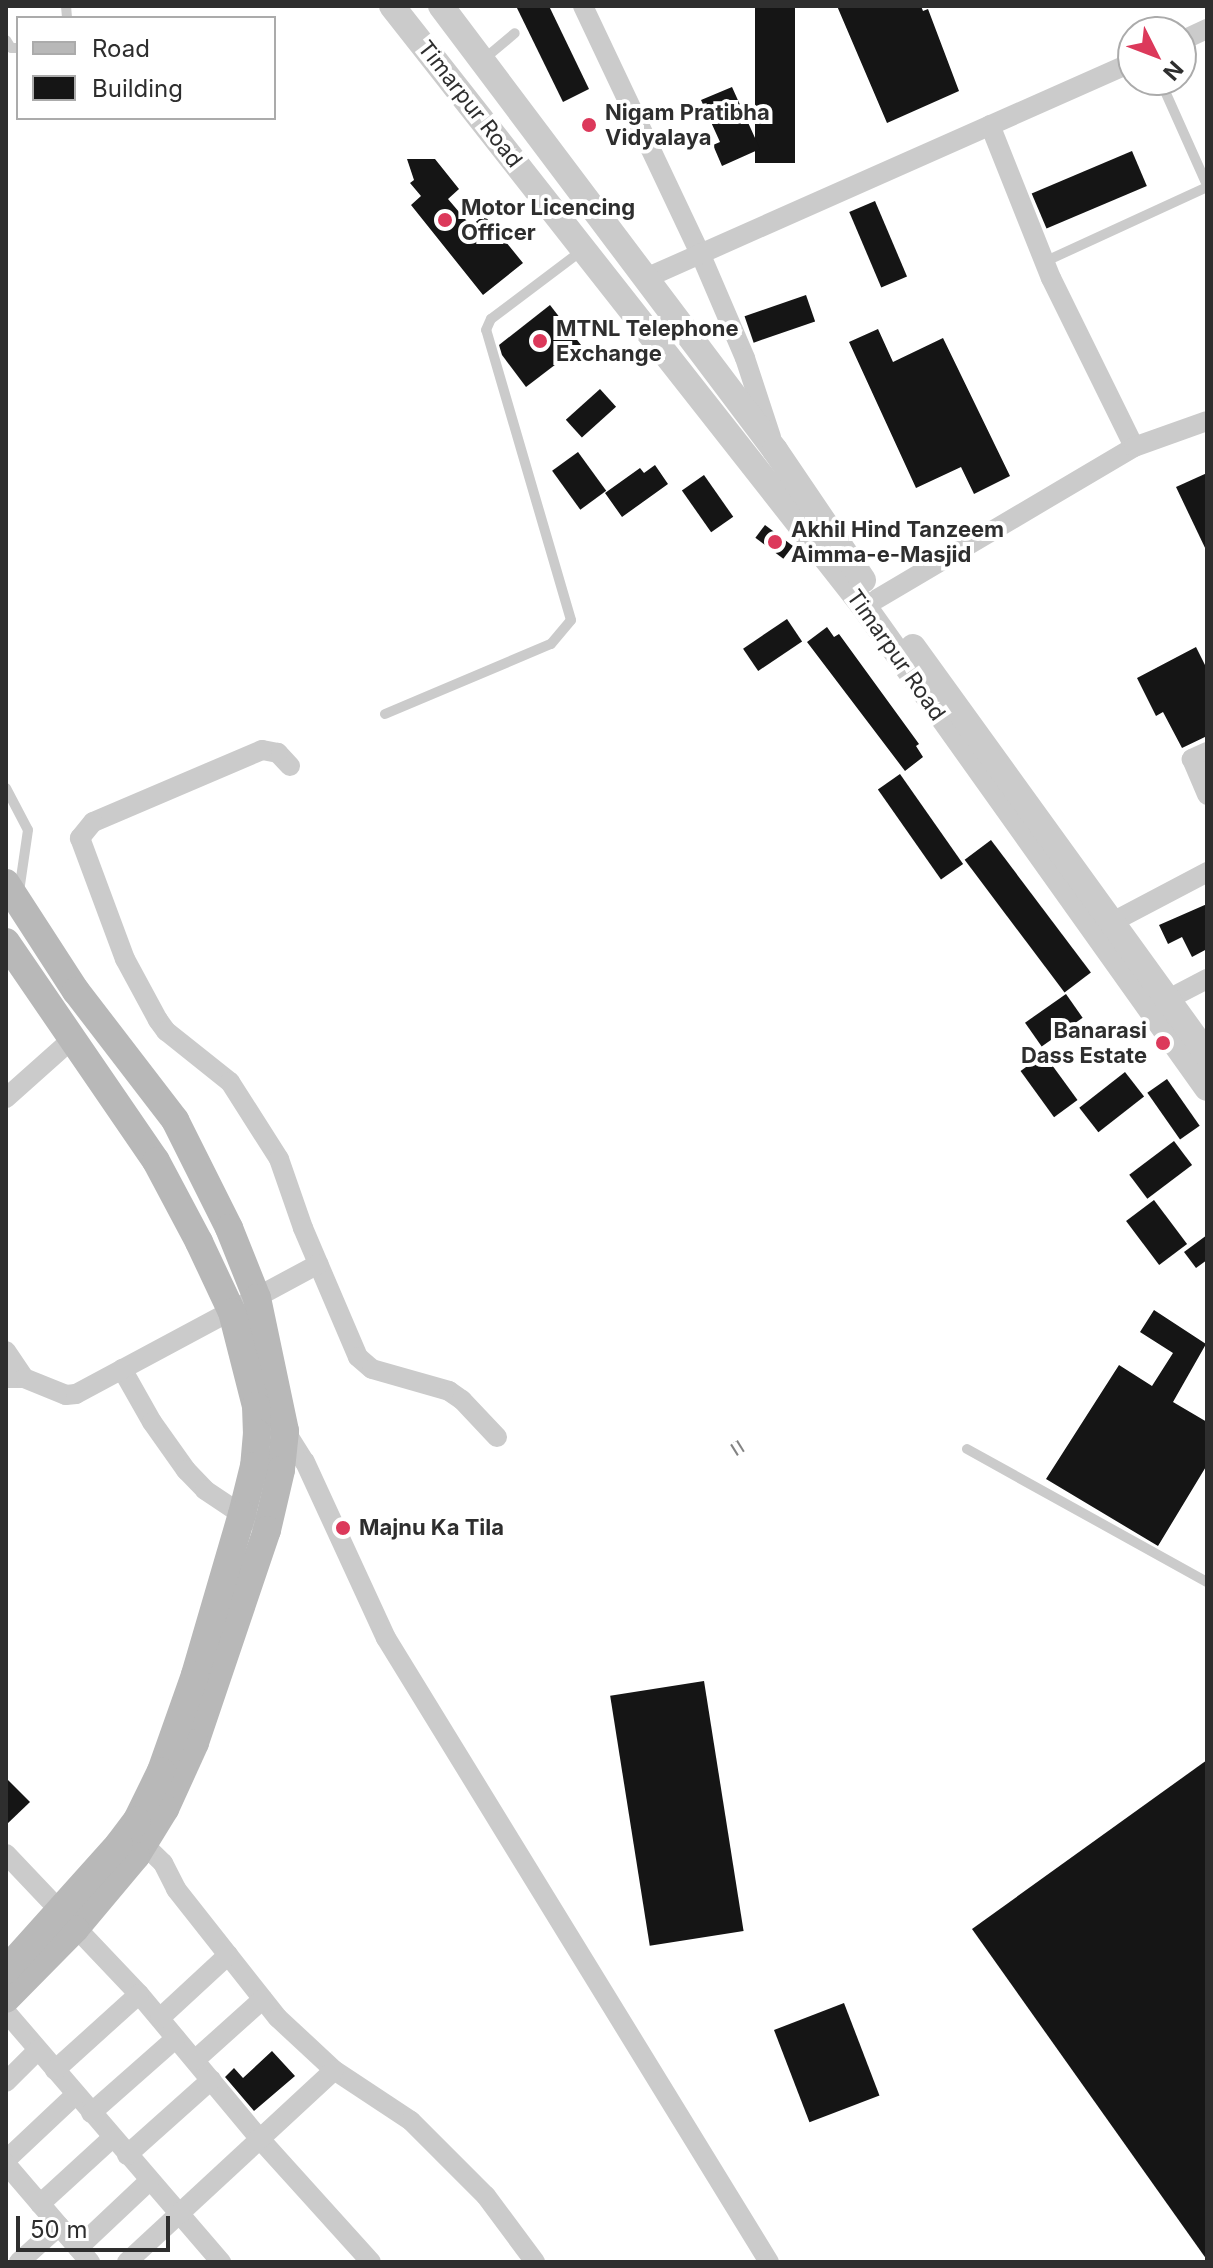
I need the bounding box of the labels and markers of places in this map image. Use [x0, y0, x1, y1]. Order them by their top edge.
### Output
place label: Nigam Pratibha Vidyalaya [605, 99, 770, 150]
marker: Nigam Pratibha Vidyalaya [580, 116, 598, 134]
place label: Motor Licencing Officer [461, 194, 635, 246]
marker: Motor Licencing Officer [436, 211, 454, 229]
place label: MTNL Telephone Exchange [556, 315, 739, 366]
marker: MTNL Telephone Exchange [531, 332, 549, 350]
place label: Akhil Hind Tanzeem Aimma-e-Masjid [791, 516, 1004, 568]
marker: Akhil Hind Tanzeem Aimma-e-Masjid [766, 533, 784, 551]
place label: Banarasi Dass Estate [1021, 1017, 1147, 1068]
marker: Banarasi Dass Estate [1154, 1034, 1172, 1052]
place label: Majnu Ka Tila [359, 1515, 504, 1541]
marker: Majnu Ka Tila [334, 1519, 352, 1537]

